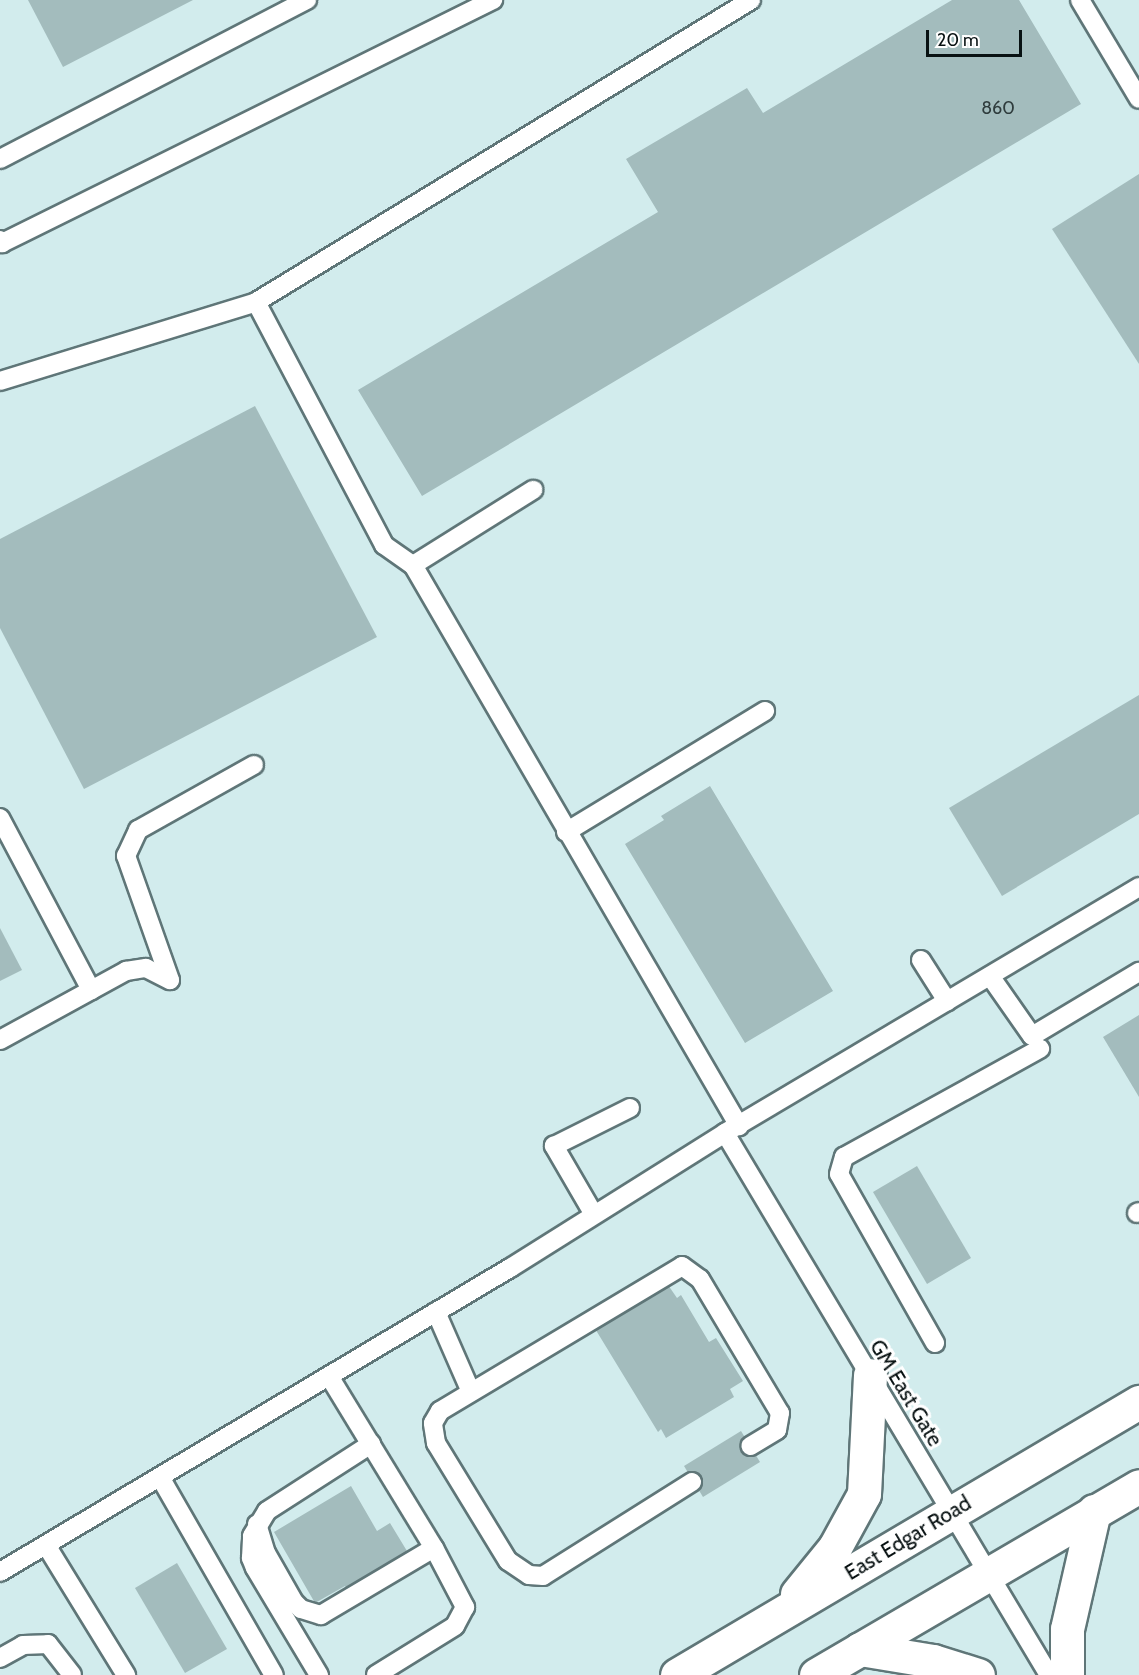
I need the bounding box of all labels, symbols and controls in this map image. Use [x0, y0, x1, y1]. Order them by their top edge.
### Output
scale bar [929, 18, 1025, 56]
text: 20 m [937, 29, 979, 51]
house number: 860 [981, 97, 1015, 119]
street label: GM East Gate [864, 1335, 948, 1451]
street label: East Edgar Road [840, 1490, 976, 1586]

